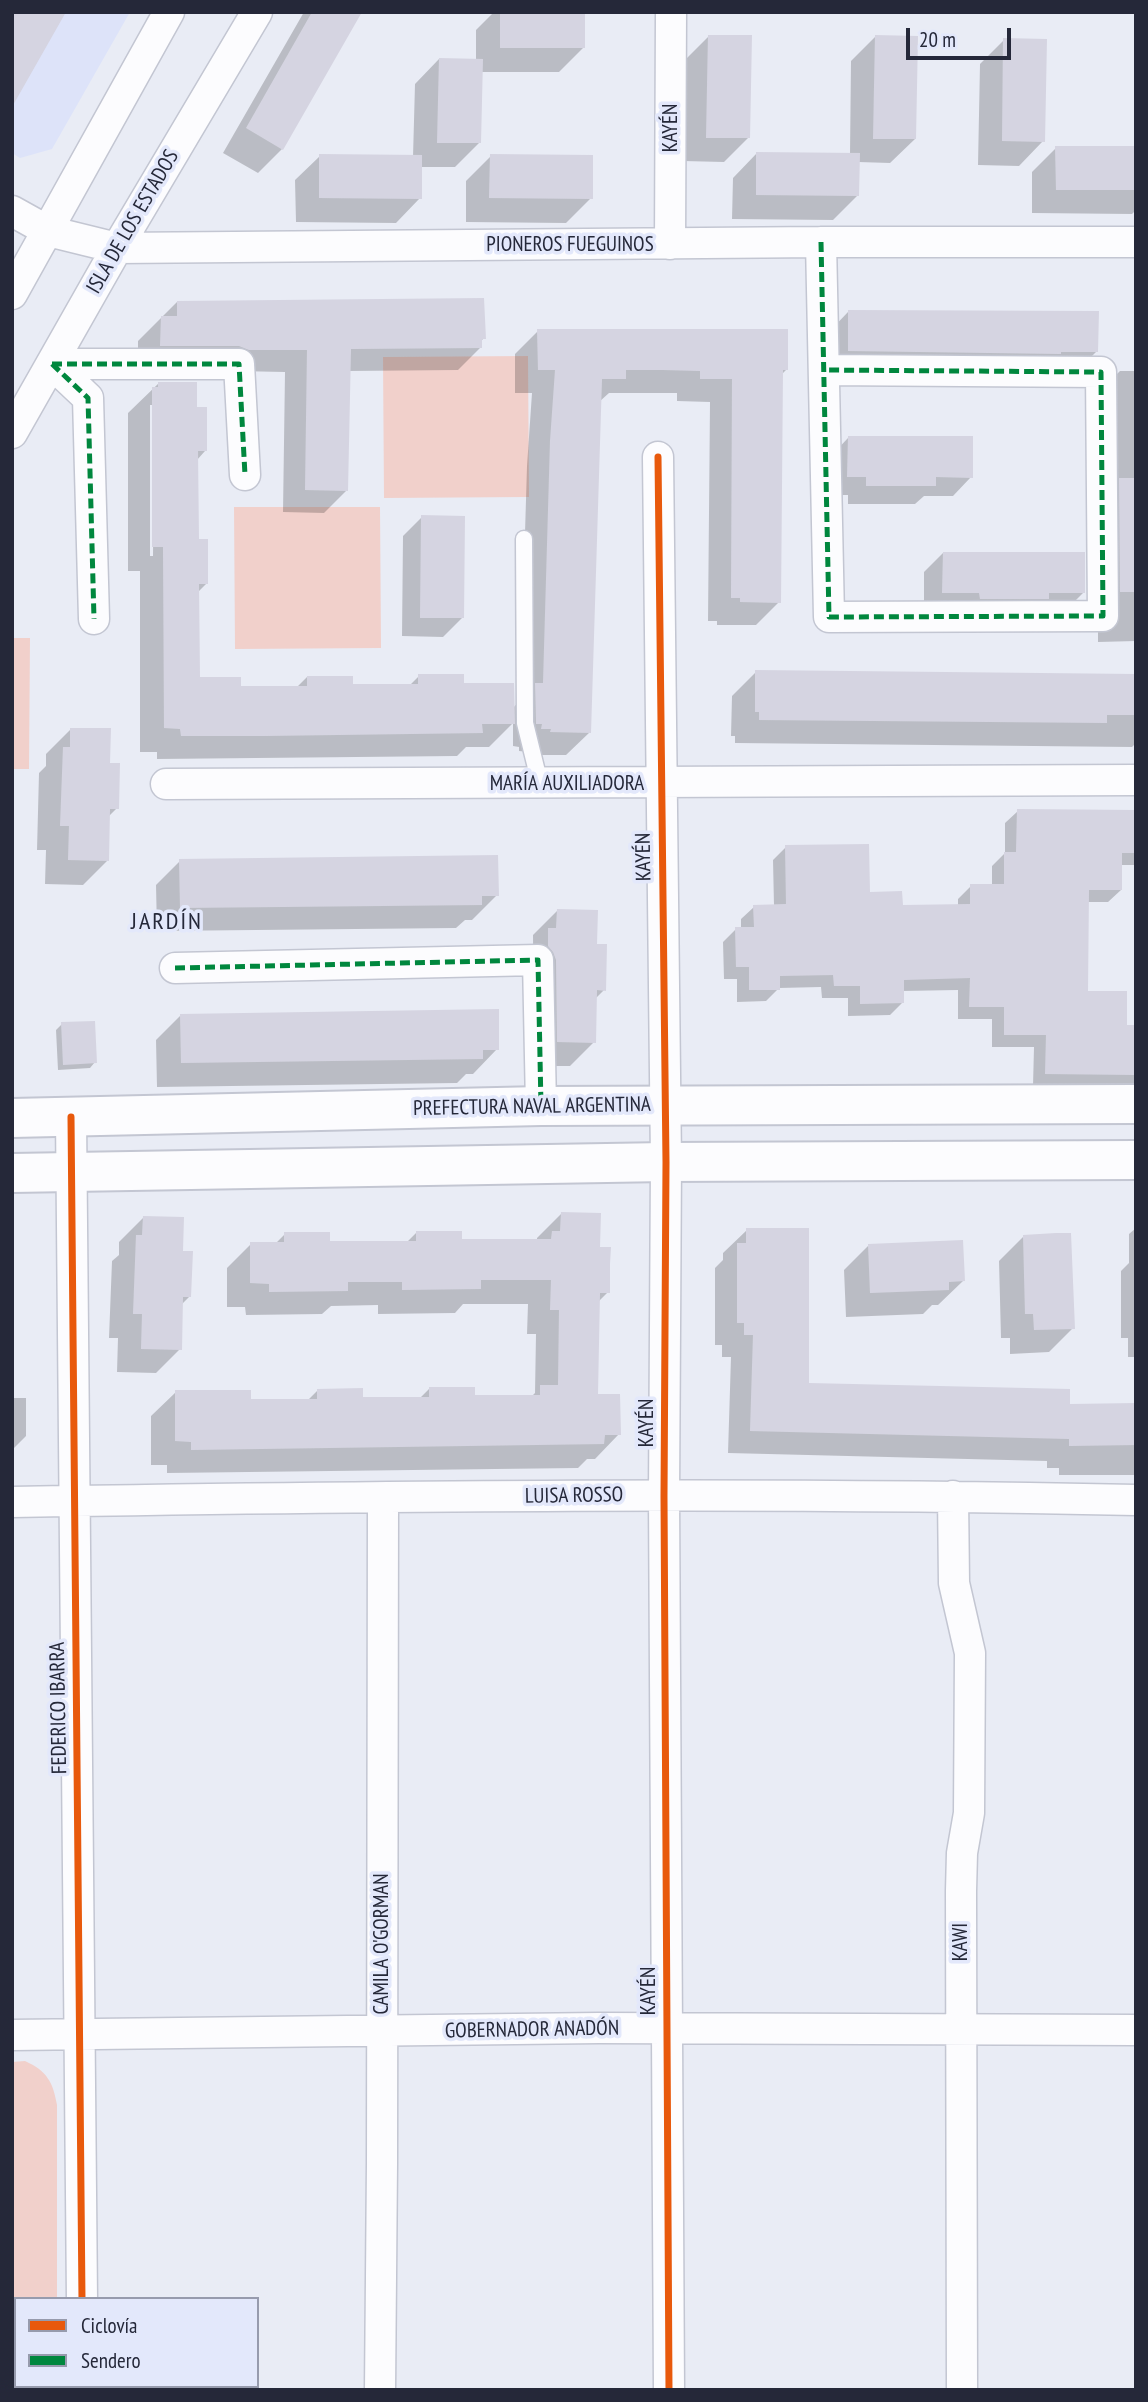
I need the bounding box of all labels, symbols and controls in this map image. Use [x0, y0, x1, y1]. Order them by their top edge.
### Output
scale bar [910, 14, 1015, 58]
text: 20 m [919, 26, 956, 53]
street label: KAYÉN [658, 104, 684, 152]
street label: ISLA DE LOS ESTADOS [82, 146, 184, 298]
street label: PIONEROS FUEGUINOS [486, 232, 654, 258]
street label: MARÍA AUXILIADORA [490, 771, 644, 797]
street label: KAYÉN [631, 833, 657, 881]
district label: JARDÍN [132, 908, 202, 936]
street label: PREFECTURA NAVAL ARGENTINA [413, 1092, 651, 1122]
street label: KAYÉN [634, 1399, 660, 1447]
street label: LUISA ROSSO [525, 1483, 623, 1509]
street label: FEDERICO IBARRA [45, 1642, 73, 1774]
street label: CAMILA O'GORMAN [369, 1873, 395, 2015]
street label: KAWI [948, 1923, 974, 1961]
street label: KAYÉN [636, 1967, 662, 2015]
street label: GOBERNADOR ANADÓN [445, 2016, 619, 2044]
legend [14, 2297, 259, 2388]
text: Ciclovía [81, 2312, 138, 2339]
text: Sendero [81, 2347, 140, 2374]

